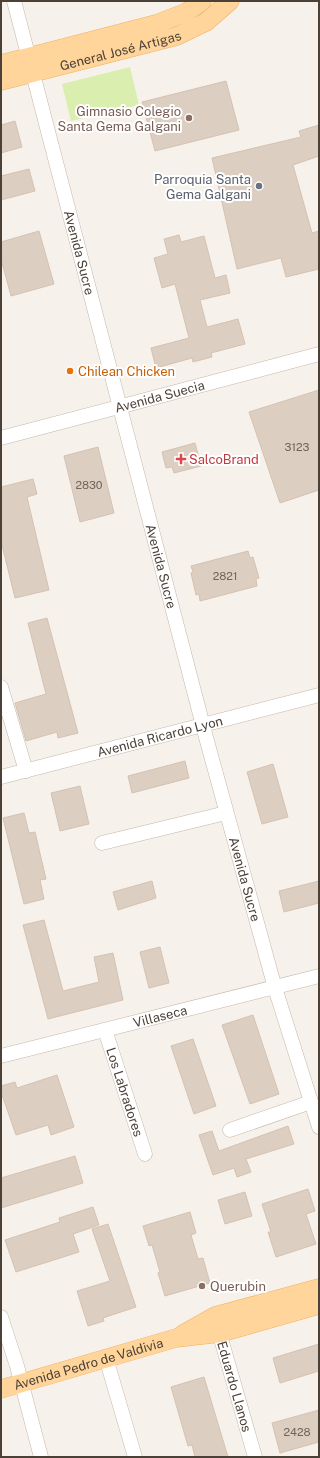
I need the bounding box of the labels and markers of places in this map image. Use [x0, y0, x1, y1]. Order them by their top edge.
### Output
place label: Gimnasio Colegio Santa Gema Galgani [57, 104, 181, 134]
marker: Gimnasio Colegio Santa Gema Galgani [184, 113, 194, 123]
place label: Parroquia Santa Gema Galgani [154, 172, 251, 202]
marker: Parroquia Santa Gema Galgani [254, 181, 264, 191]
place label: Chilean Chicken [78, 364, 175, 379]
marker: Chilean Chicken [65, 366, 75, 376]
place label: SalcoBrand [189, 452, 259, 467]
marker: SalcoBrand [176, 454, 186, 464]
place label: Querubin [210, 1279, 266, 1294]
marker: Querubin [197, 1281, 207, 1291]

